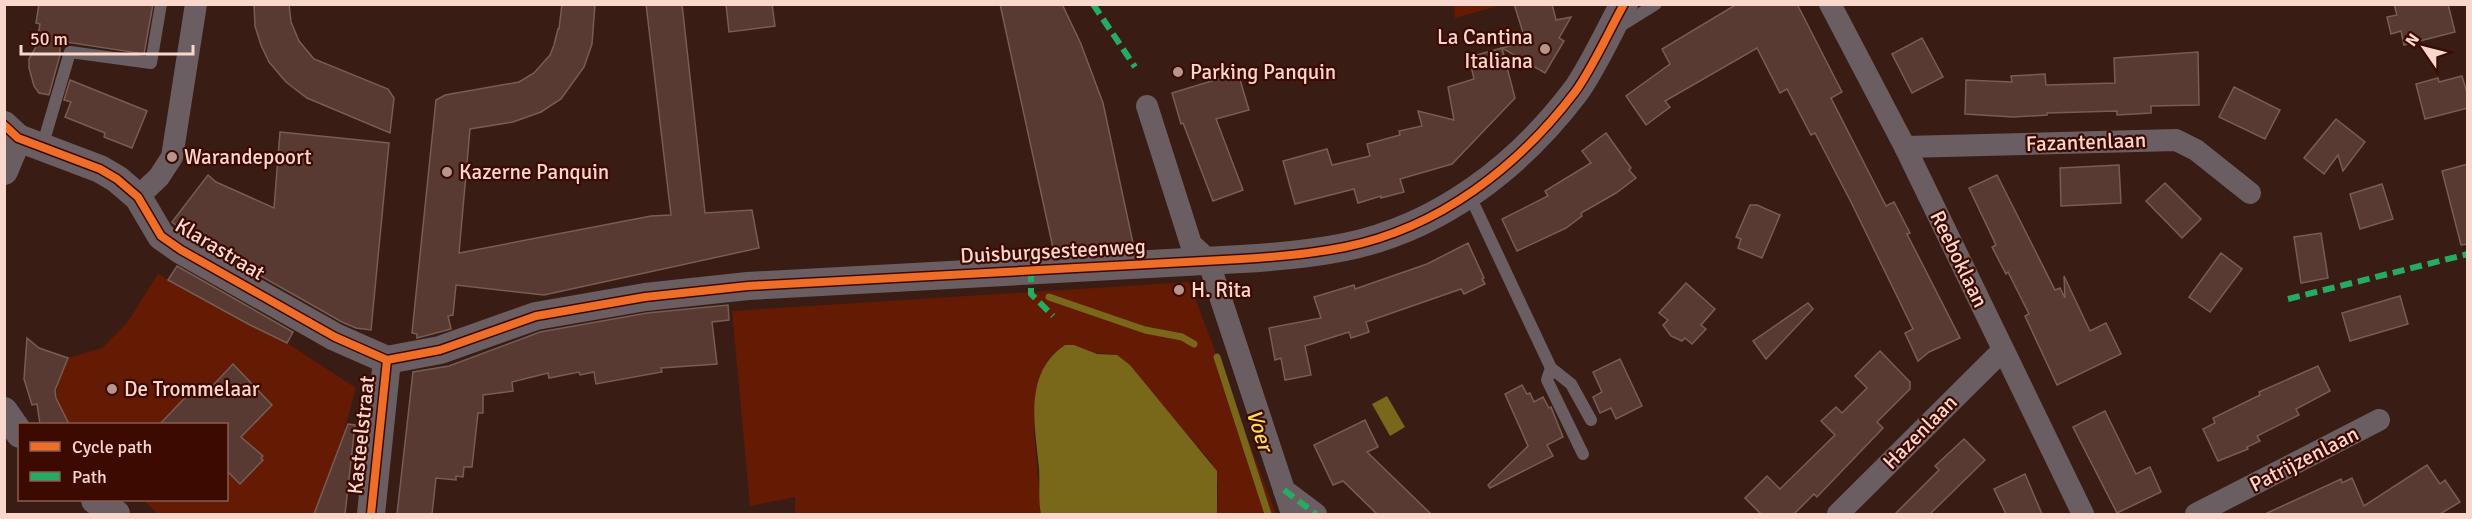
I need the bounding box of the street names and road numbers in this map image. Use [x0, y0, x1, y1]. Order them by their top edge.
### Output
street label: Fazantenlaan [2025, 127, 2147, 157]
street label: Reeboklaan [1924, 206, 1994, 312]
street label: Klarastraat [170, 212, 270, 286]
street label: Duisburgsesteenweg [960, 233, 1146, 269]
street label: Kasteelstraat [342, 374, 380, 496]
street label: Hazenlaan [1877, 389, 1963, 475]
street label: Patrijzenlaan [2245, 420, 2363, 498]

